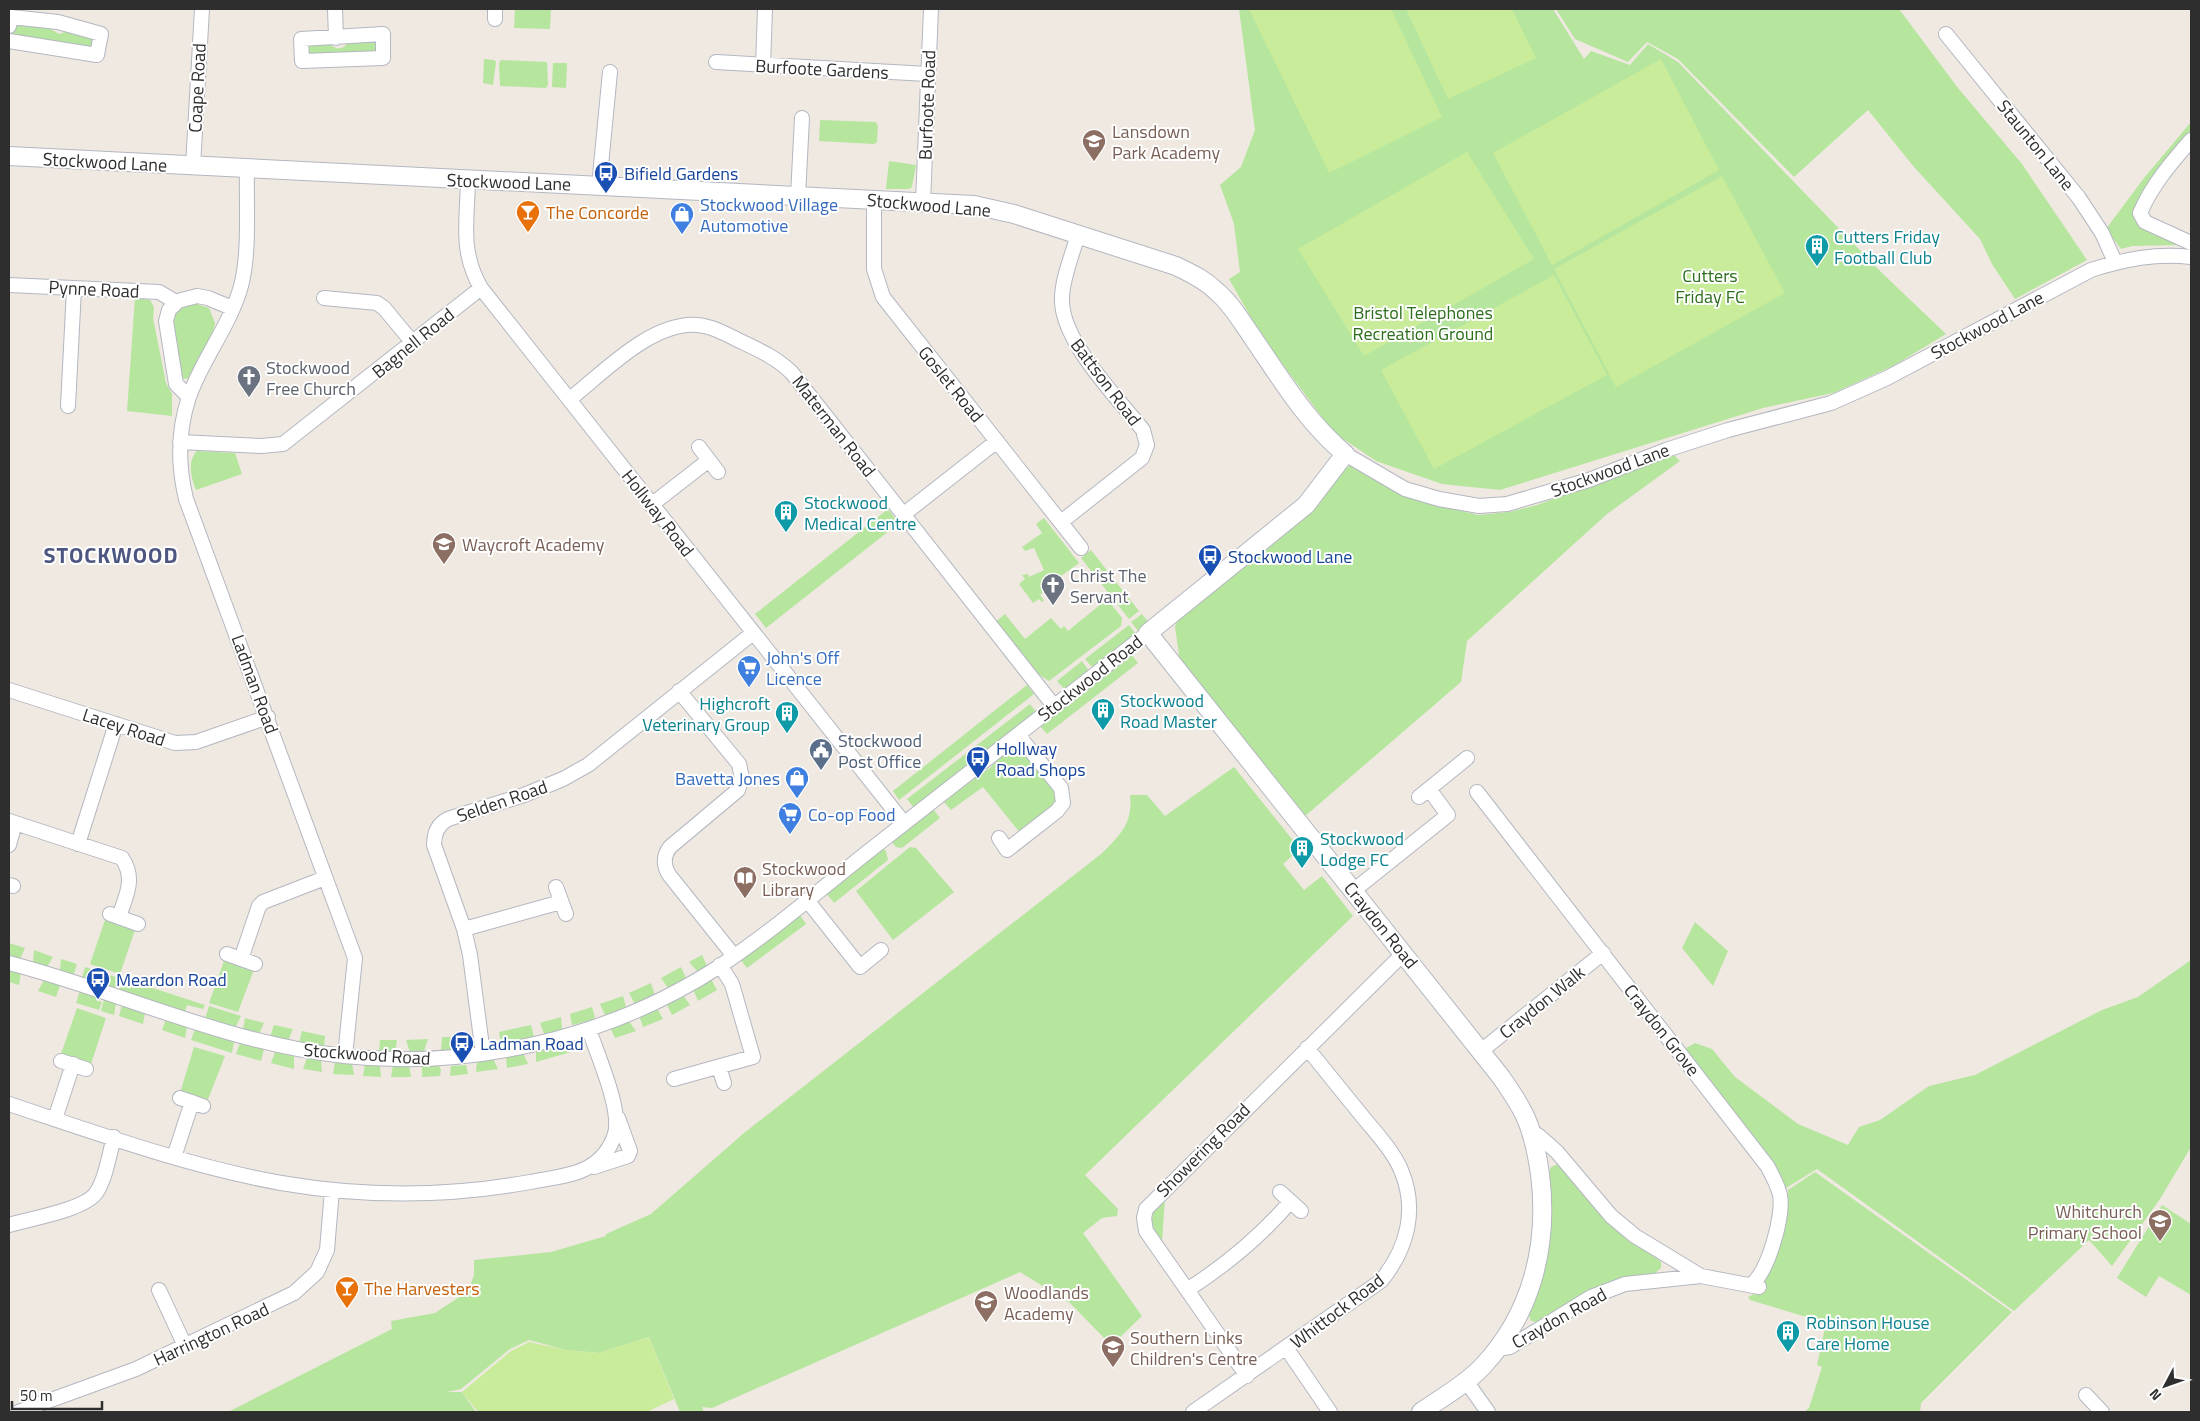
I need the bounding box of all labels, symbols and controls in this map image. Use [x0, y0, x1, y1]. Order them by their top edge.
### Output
street label: Coape Road [181, 43, 213, 133]
street label: Burfoote Road [912, 50, 942, 160]
street label: Burfoote Gardens [755, 52, 889, 86]
street label: Staunton Lane [1991, 94, 2081, 196]
place label: Lansdown Park Academy [1112, 118, 1220, 166]
school or university icon: Lansdown Park Academy [1081, 128, 1107, 162]
street label: Stockwood Lane [42, 145, 168, 179]
bus stop icon: Bifield Gardens [593, 160, 619, 194]
place label: Bifield Gardens [624, 160, 738, 187]
street label: Stockwood Lane [446, 166, 572, 198]
street label: Stockwood Lane [866, 186, 992, 224]
place label: Stockwood Village Automotive [700, 191, 838, 239]
bar icon: The Concorde [515, 199, 541, 233]
place label: The Concorde [546, 199, 649, 226]
shop icon: Stockwood Village Automotive [669, 201, 695, 235]
place label: Cutters Friday Football Club [1834, 223, 1940, 271]
building icon: Cutters Friday Football Club [1804, 233, 1830, 267]
park label: Cutters Friday FC [1675, 262, 1745, 310]
street label: Pynne Road [48, 273, 140, 305]
street label: Stockwood Lane [1926, 284, 2048, 366]
park label: Bristol Telephones Recreation Ground [1353, 299, 1493, 347]
street label: Bagnell Road [366, 301, 460, 385]
street label: Battson Road [1064, 333, 1148, 431]
street label: Goslet Road [912, 340, 990, 428]
place label: Stockwood Free Church [266, 354, 356, 402]
church icon: Stockwood Free Church [236, 364, 262, 398]
street label: Materman Road [786, 369, 882, 483]
street label: Stockwood Lane [1547, 436, 1673, 504]
street label: Hollway Road [615, 464, 701, 562]
place label: Stockwood Medical Centre [804, 489, 916, 537]
building icon: Stockwood Medical Centre [773, 499, 799, 533]
school or university icon: Waycroft Academy [431, 531, 457, 565]
place label: Waycroft Academy [462, 531, 605, 558]
district label: STOCKWOOD [44, 538, 178, 572]
bus stop icon: Stockwood Lane [1197, 543, 1223, 577]
place label: Stockwood Lane [1228, 543, 1352, 570]
place label: Christ The Servant [1070, 562, 1147, 610]
church icon: Christ The Servant [1040, 572, 1066, 606]
street label: Stockwood Road [1032, 628, 1148, 728]
street label: Ladman Road [225, 631, 285, 737]
place label: John's Off Licence [766, 644, 840, 692]
supermarket icon: John's Off Licence [736, 654, 762, 688]
place label: Stockwood Road Master [1120, 687, 1217, 735]
place label: Highcroft Veterinary Group [642, 690, 771, 738]
building icon: Stockwood Road Master [1090, 697, 1116, 731]
building icon: Highcroft Veterinary Group [774, 700, 800, 734]
street label: Lacey Road [79, 701, 169, 753]
place label: Stockwood Post Office [838, 727, 922, 775]
place label: Hollway Road Shops [996, 735, 1086, 783]
public building icon: Stockwood Post Office [808, 737, 834, 771]
bus stop icon: Hollway Road Shops [965, 745, 991, 779]
place label: Bavetta Jones [675, 765, 780, 792]
shop icon: Bavetta Jones [784, 765, 810, 799]
street label: Selden Road [453, 773, 551, 829]
supermarket icon: Co-op Food [777, 801, 803, 835]
place label: Co-op Food [808, 801, 896, 828]
place label: Stockwood Lodge FC [1320, 825, 1404, 873]
building icon: Stockwood Lodge FC [1289, 835, 1315, 869]
place label: Stockwood Library [762, 855, 846, 903]
library icon: Stockwood Library [732, 865, 758, 899]
street label: Craydon Road [1337, 876, 1425, 974]
street label: Craydon Walk [1493, 959, 1591, 1045]
bus stop icon: Meardon Road [85, 966, 111, 1000]
place label: Meardon Road [116, 966, 227, 993]
street label: Craydon Grove [1617, 978, 1707, 1082]
bus stop icon: Ladman Road [449, 1030, 475, 1064]
place label: Ladman Road [480, 1030, 584, 1057]
street label: Stockwood Road [303, 1036, 431, 1072]
street label: Showering Road [1150, 1097, 1256, 1203]
place label: Whitchurch Primary School [2028, 1198, 2142, 1246]
school or university icon: Whitchurch Primary School [2147, 1208, 2173, 1242]
street label: Whittock Road [1285, 1267, 1389, 1355]
bar icon: The Harvesters [334, 1275, 360, 1309]
place label: The Harvesters [364, 1275, 480, 1302]
place label: Woodlands Academy [1004, 1279, 1089, 1327]
street label: Craydon Road [1507, 1281, 1611, 1355]
school or university icon: Woodlands Academy [973, 1289, 999, 1323]
street label: Harrington Road [149, 1295, 273, 1373]
place label: Robinson House Care Home [1806, 1309, 1930, 1357]
building icon: Robinson House Care Home [1775, 1319, 1801, 1353]
place label: Southern Links Children's Centre [1130, 1324, 1257, 1372]
school or university icon: Southern Links Children's Centre [1100, 1334, 1126, 1368]
north arrow [2140, 1361, 2190, 1411]
scale bar [12, 1378, 102, 1410]
text: 50 m [20, 1384, 53, 1407]
text: N [2144, 1384, 2166, 1405]

